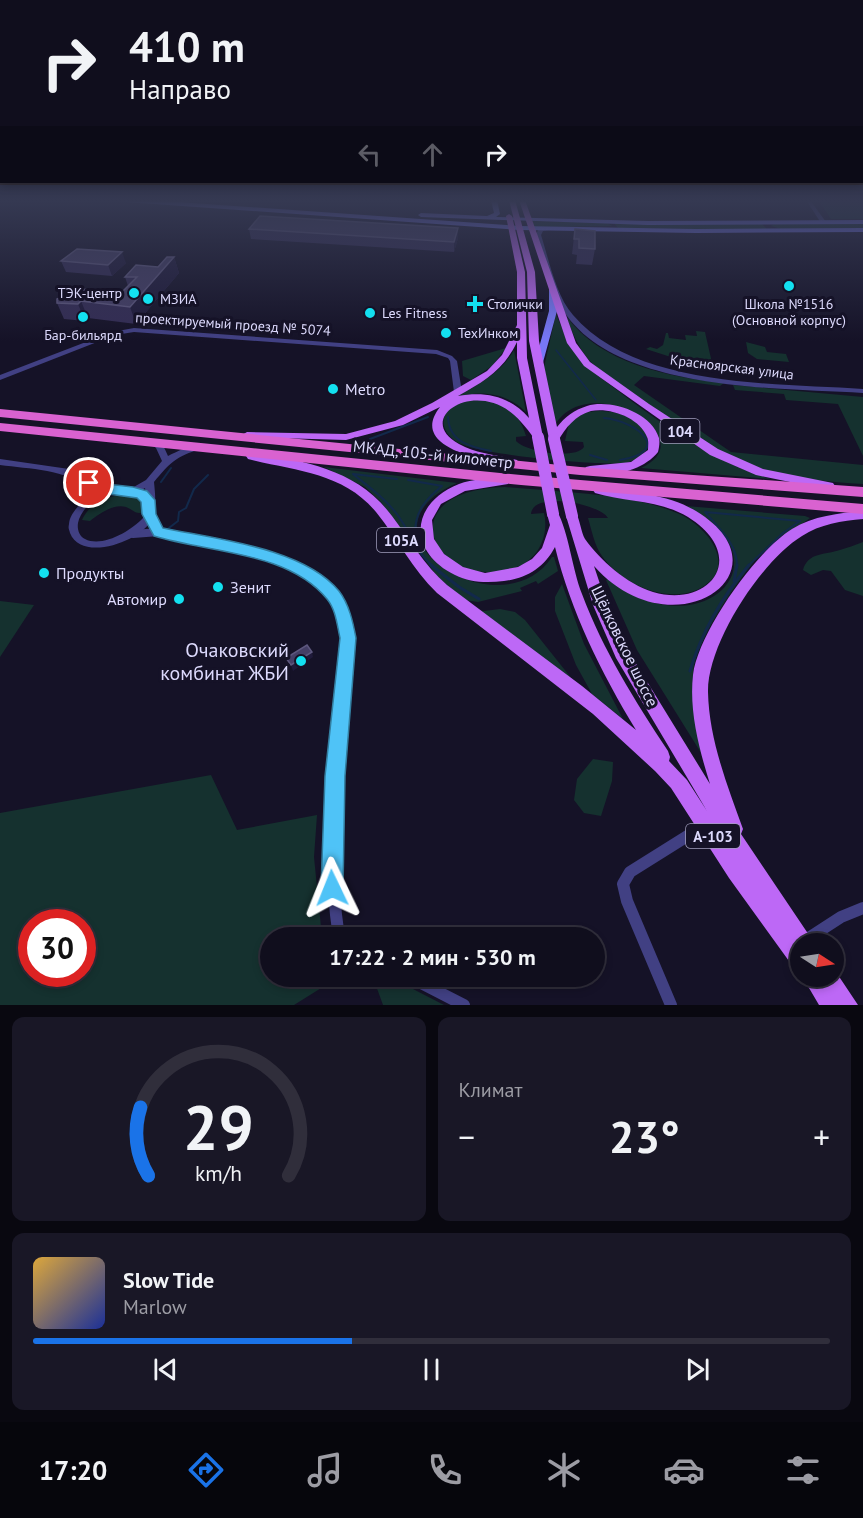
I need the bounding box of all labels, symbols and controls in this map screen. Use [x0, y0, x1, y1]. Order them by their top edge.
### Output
text: 410 m [129, 19, 245, 74]
icon: right [30, 24, 108, 102]
text: Направо [129, 72, 231, 106]
icon: left [353, 138, 386, 171]
icon: ahead [416, 138, 449, 171]
icon: right [479, 138, 512, 171]
marker: Школа №1516 (Основной корпус) [782, 279, 796, 293]
place label: ТЭК-центр [58, 284, 122, 302]
marker: ТЭК-центр [127, 286, 141, 300]
place label: МЗИА [160, 290, 197, 308]
marker: МЗИА [141, 292, 155, 306]
place label: Столички [487, 295, 543, 313]
place label: Школа №1516 (Основной корпус) [732, 295, 846, 329]
marker: Столички [468, 297, 482, 311]
place label: Les Fitness [382, 304, 448, 322]
marker: Les Fitness [363, 306, 377, 320]
street label: проектируемый проезд № 5074 [135, 308, 332, 340]
marker: Бар-бильярд [76, 310, 90, 324]
place label: ТехИнком [458, 324, 518, 342]
place label: Бар-бильярд [44, 326, 122, 344]
marker: ТехИнком [439, 326, 453, 340]
street label: Красноярская улица [669, 350, 795, 384]
place label: Metro [345, 379, 385, 399]
marker: Metro [326, 382, 340, 396]
road number: 104 [660, 419, 700, 443]
street label: МКАД, 105-й километр [352, 436, 514, 472]
pin [63, 457, 114, 508]
icon: arrive [72, 466, 105, 499]
road number: 105A [377, 528, 425, 552]
place label: Продукты [56, 563, 124, 583]
marker: Продукты [37, 566, 51, 580]
place label: Зенит [230, 577, 271, 597]
marker: Зенит [211, 580, 225, 594]
street label: Щёлковское шоссе [587, 582, 663, 710]
place label: Автомир [107, 589, 167, 609]
marker: Автомир [172, 592, 186, 606]
place label: Очаковский комбинат ЖБИ [160, 637, 289, 686]
marker: Очаковский комбинат ЖБИ [294, 654, 308, 668]
road number: А-103 [686, 824, 740, 848]
position arrow [300, 856, 364, 920]
speed limit sign: 30 [18, 909, 96, 987]
north arrow [790, 933, 844, 987]
map controls [790, 933, 844, 987]
text: 17:22 · 2 мин · 530 m [329, 943, 536, 971]
text: Климат [459, 1077, 522, 1103]
text: 29 [183, 1086, 254, 1167]
text: 23° [609, 1107, 680, 1165]
text: − [459, 1115, 475, 1158]
text: + [813, 1115, 830, 1158]
text: km/h [195, 1159, 242, 1187]
text: Slow Tide [123, 1266, 214, 1294]
text: Marlow [123, 1294, 187, 1320]
icon: previous [149, 1353, 182, 1386]
icon: pause [415, 1353, 448, 1386]
icon: next [681, 1353, 714, 1386]
icon: directions [185, 1449, 227, 1491]
icon: music [304, 1449, 346, 1491]
icon: phone [424, 1449, 466, 1491]
icon: climate [543, 1449, 585, 1491]
icon: car [663, 1449, 705, 1491]
icon: filters [782, 1449, 824, 1491]
text: 17:20 [39, 1453, 107, 1487]

